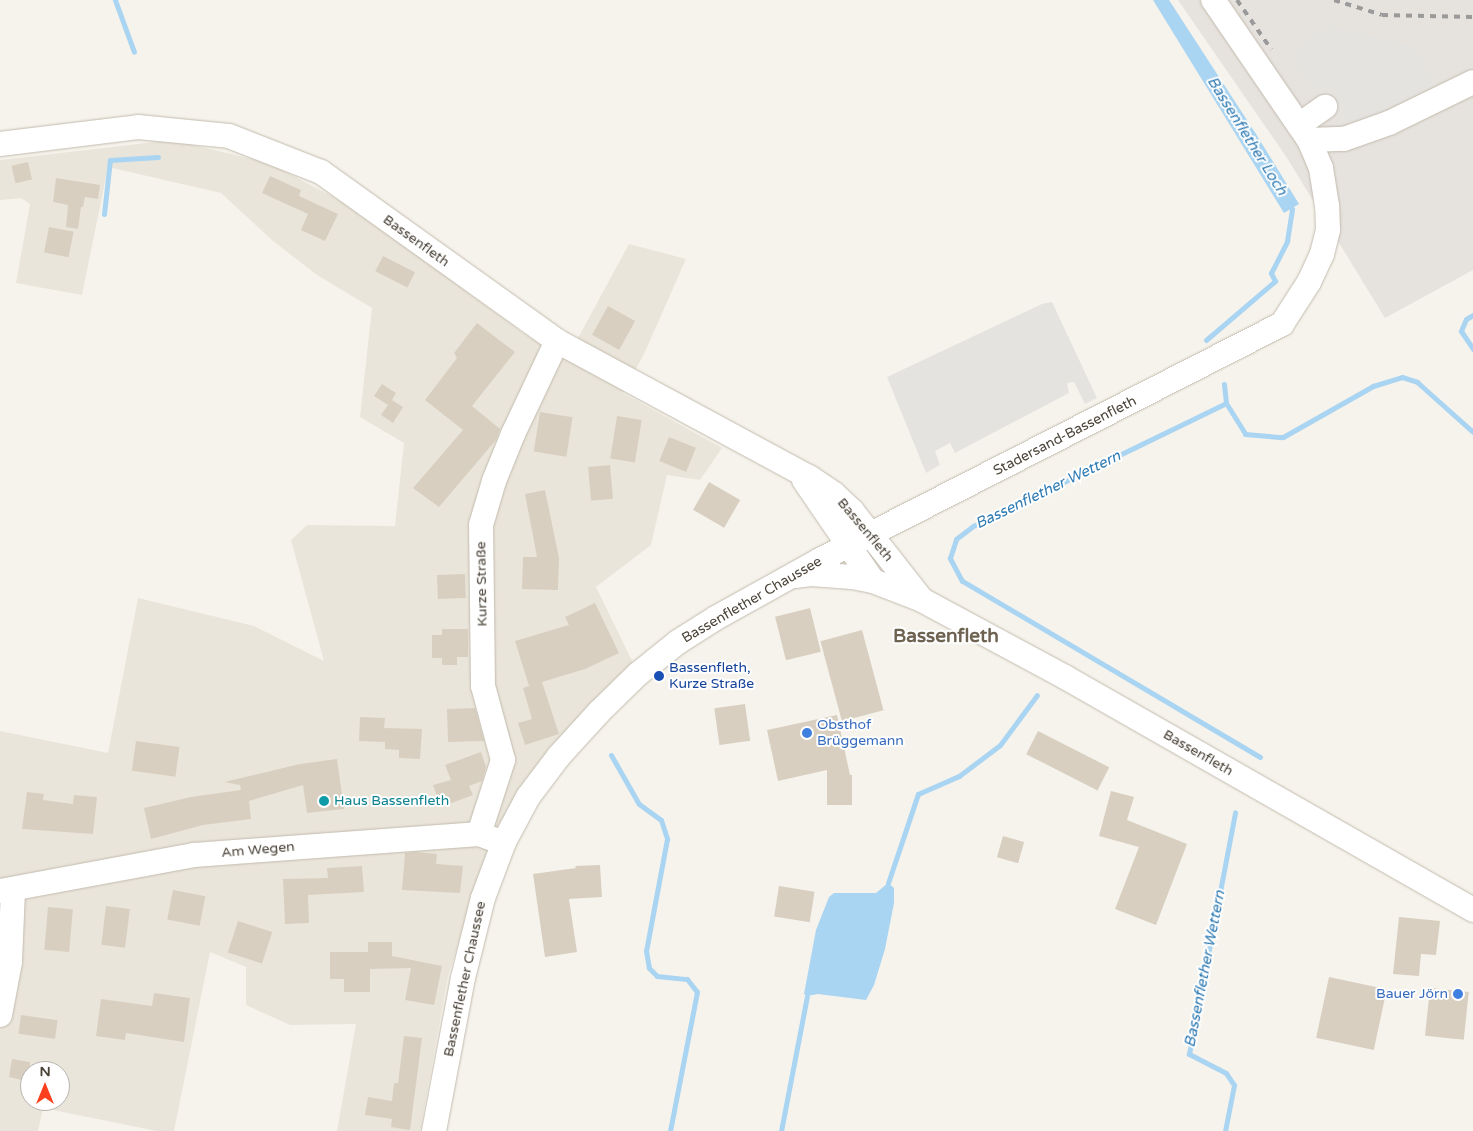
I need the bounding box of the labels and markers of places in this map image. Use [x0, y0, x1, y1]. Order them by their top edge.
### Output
place label: Bassenfleth, Kurze Straße [669, 660, 754, 692]
marker: Bassenfleth, Kurze Straße [653, 670, 665, 682]
place label: Obsthof Brüggemann [817, 717, 904, 750]
marker: Obsthof Brüggemann [801, 727, 813, 739]
place label: Haus Bassenfleth [334, 793, 449, 809]
marker: Haus Bassenfleth [318, 795, 330, 807]
place label: Bauer Jörn [1376, 986, 1448, 1002]
marker: Bauer Jörn [1452, 988, 1464, 1000]

